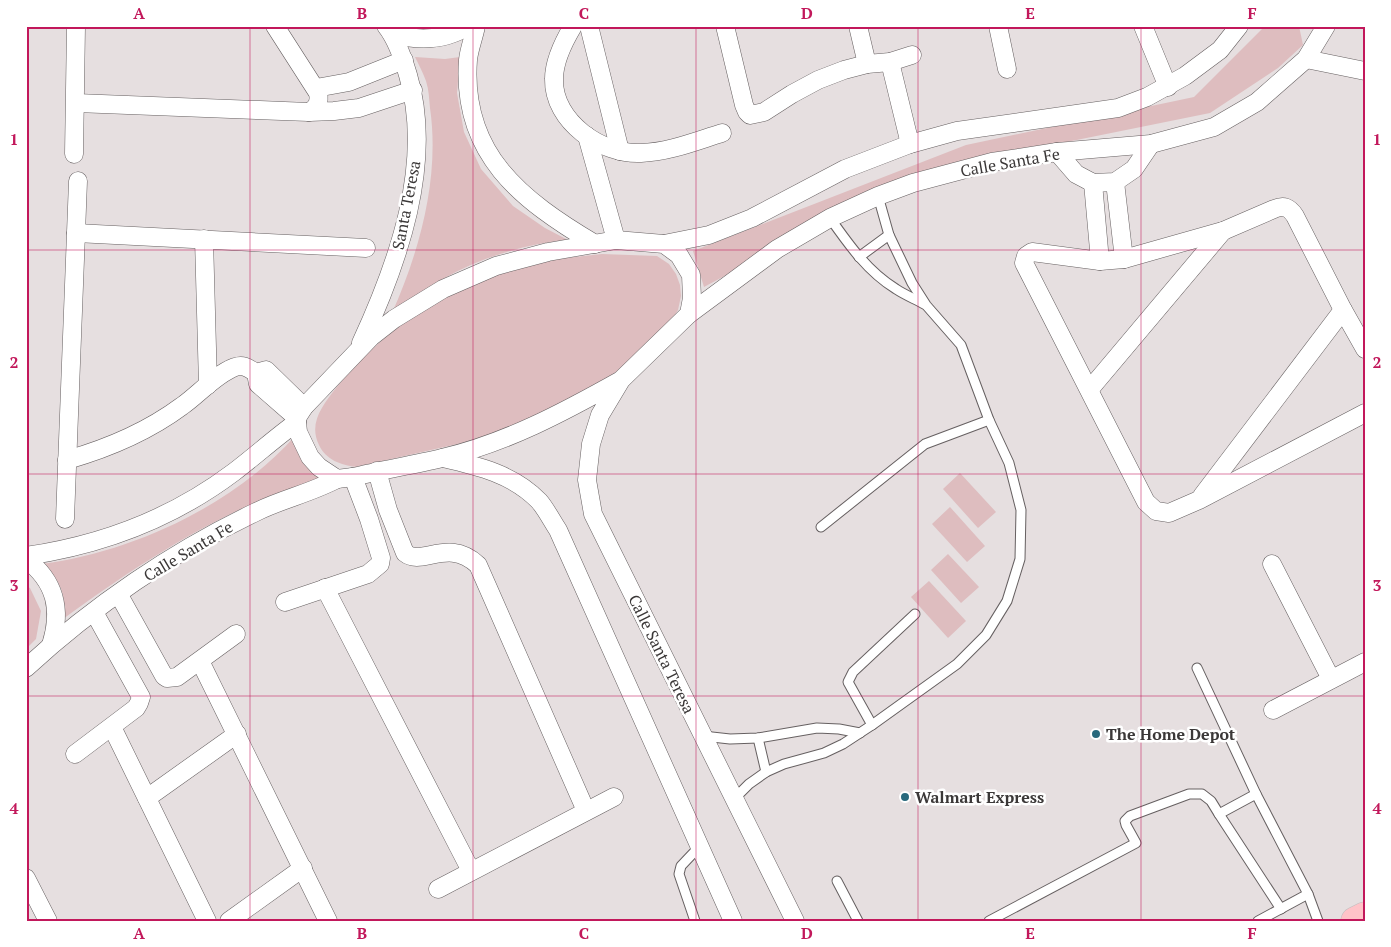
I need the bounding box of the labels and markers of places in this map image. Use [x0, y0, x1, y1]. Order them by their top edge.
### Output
place label: The Home Depot [1106, 723, 1236, 745]
marker: The Home Depot [1090, 728, 1102, 740]
place label: Walmart Express [915, 786, 1044, 808]
marker: Walmart Express [899, 791, 911, 803]

